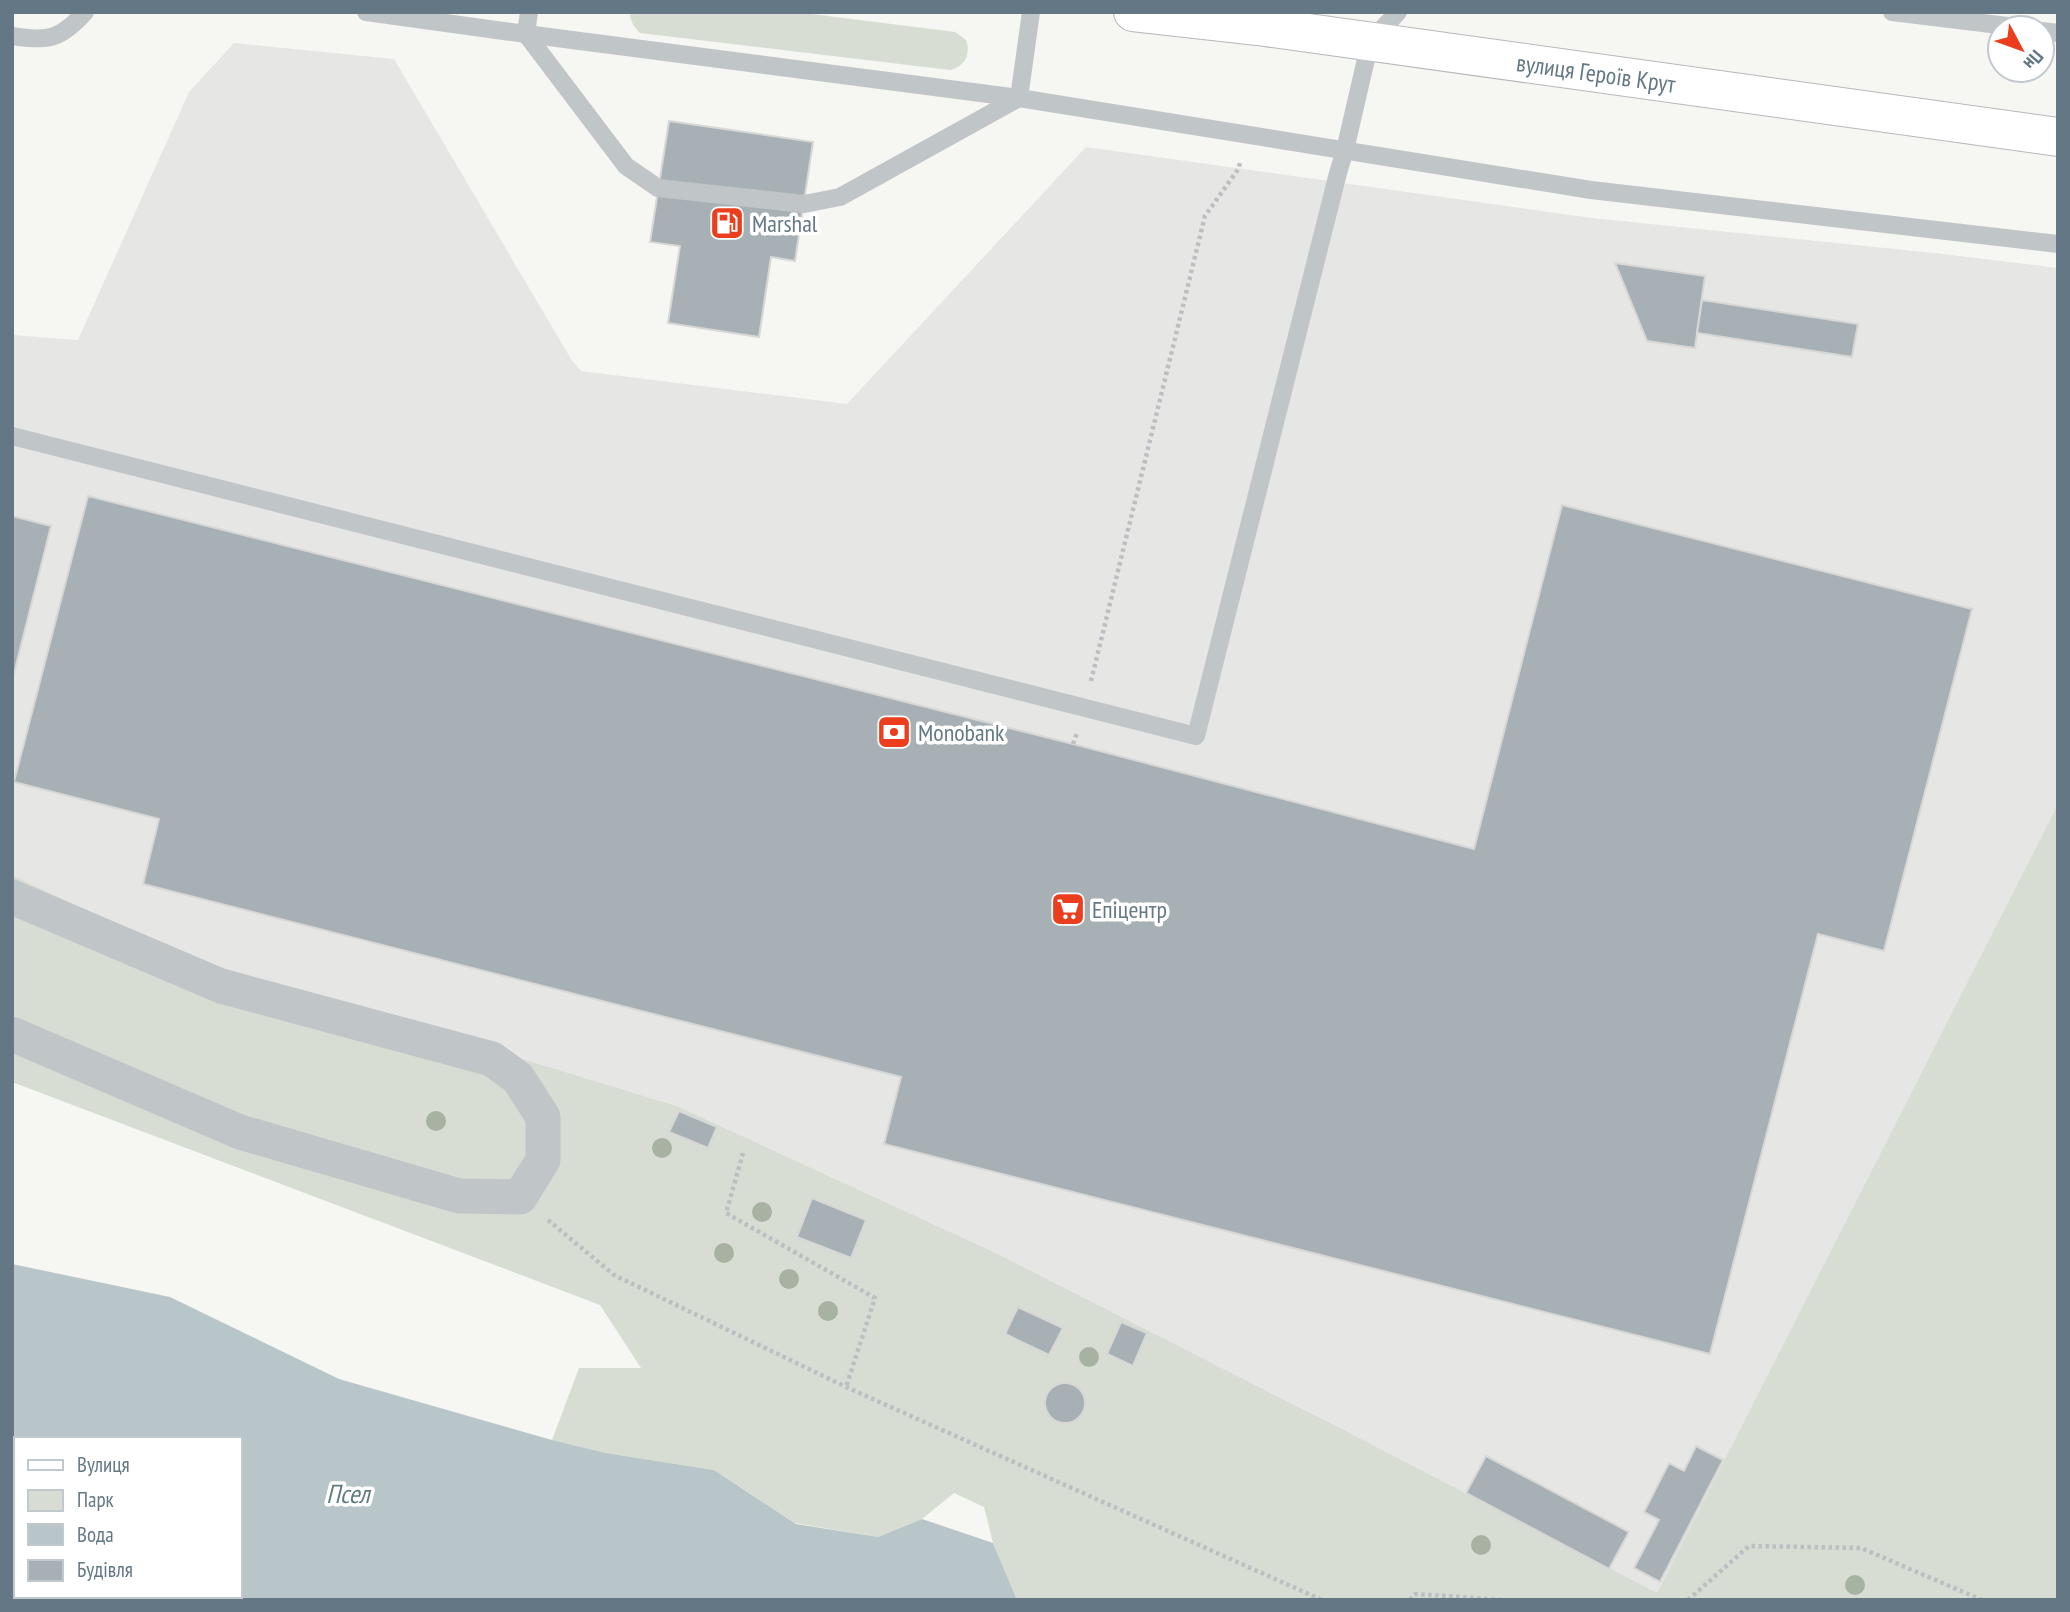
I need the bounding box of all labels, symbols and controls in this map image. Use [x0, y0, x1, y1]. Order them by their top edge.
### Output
north arrow [1986, 14, 2056, 84]
text: Пн [2019, 45, 2049, 75]
street label: вулиця Героїв Крут [1515, 47, 1678, 99]
fuel station icon: Marshal [708, 204, 746, 242]
place label: Marshal [752, 208, 818, 239]
bank icon: Monobank [875, 713, 913, 751]
place label: Monobank [918, 717, 1005, 748]
supermarket icon: Епіцентр [1049, 890, 1087, 928]
place label: Епіцентр [1092, 894, 1167, 925]
legend [14, 1437, 242, 1598]
text: Вулиця [77, 1451, 130, 1478]
water label: Псел [326, 1477, 372, 1510]
text: Парк [77, 1486, 114, 1513]
text: Вода [77, 1521, 114, 1548]
text: Будівля [77, 1556, 133, 1583]

